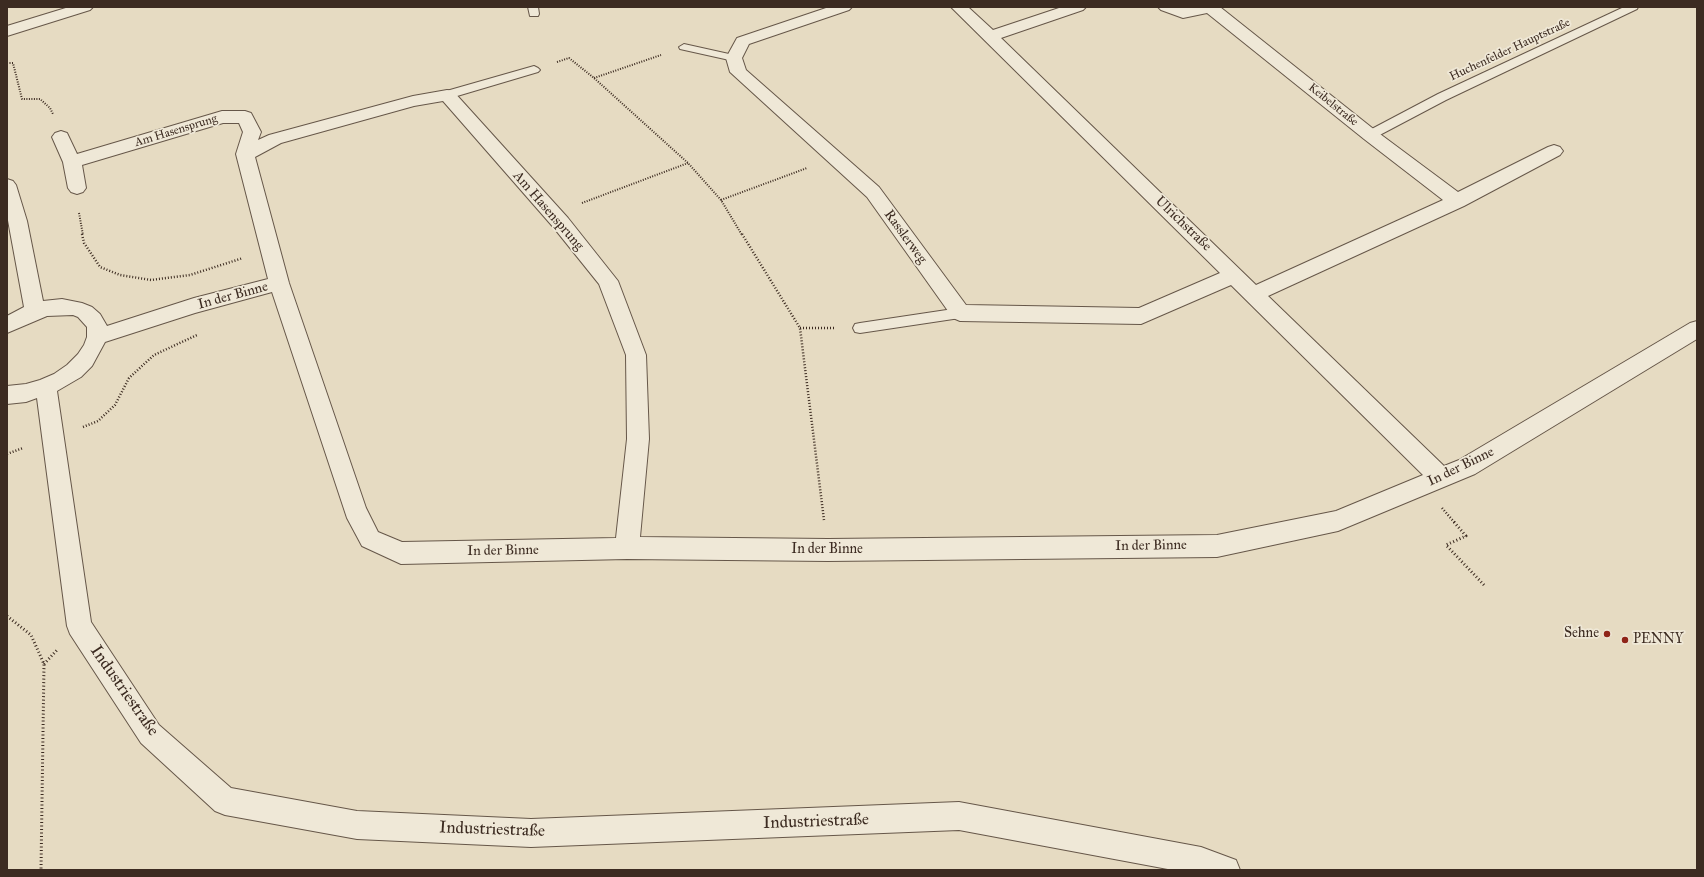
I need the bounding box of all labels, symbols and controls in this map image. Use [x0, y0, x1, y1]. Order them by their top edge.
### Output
street label: Huchenfelder Hauptstraße [1447, 16, 1573, 84]
street label: Keibelstraße [1305, 80, 1361, 130]
street label: Am Hasensprung [133, 112, 219, 150]
street label: Am Hasensprung [509, 168, 587, 254]
street label: Ulrichstraße [1151, 193, 1215, 255]
street label: Rasslerweg [880, 207, 930, 267]
street label: In der Binne [196, 279, 270, 313]
street label: In der Binne [1425, 444, 1497, 490]
street label: In der Binne [1115, 537, 1187, 555]
street label: In der Binne [467, 542, 539, 560]
street label: In der Binne [791, 542, 863, 558]
place label: Sehne [1564, 626, 1599, 642]
marker: Sehne [1602, 629, 1612, 639]
place label: PENNY [1633, 632, 1684, 648]
marker: PENNY [1620, 635, 1630, 645]
street label: Industriestraße [85, 642, 163, 740]
street label: Industriestraße [763, 810, 869, 834]
street label: Industriestraße [439, 818, 545, 842]

